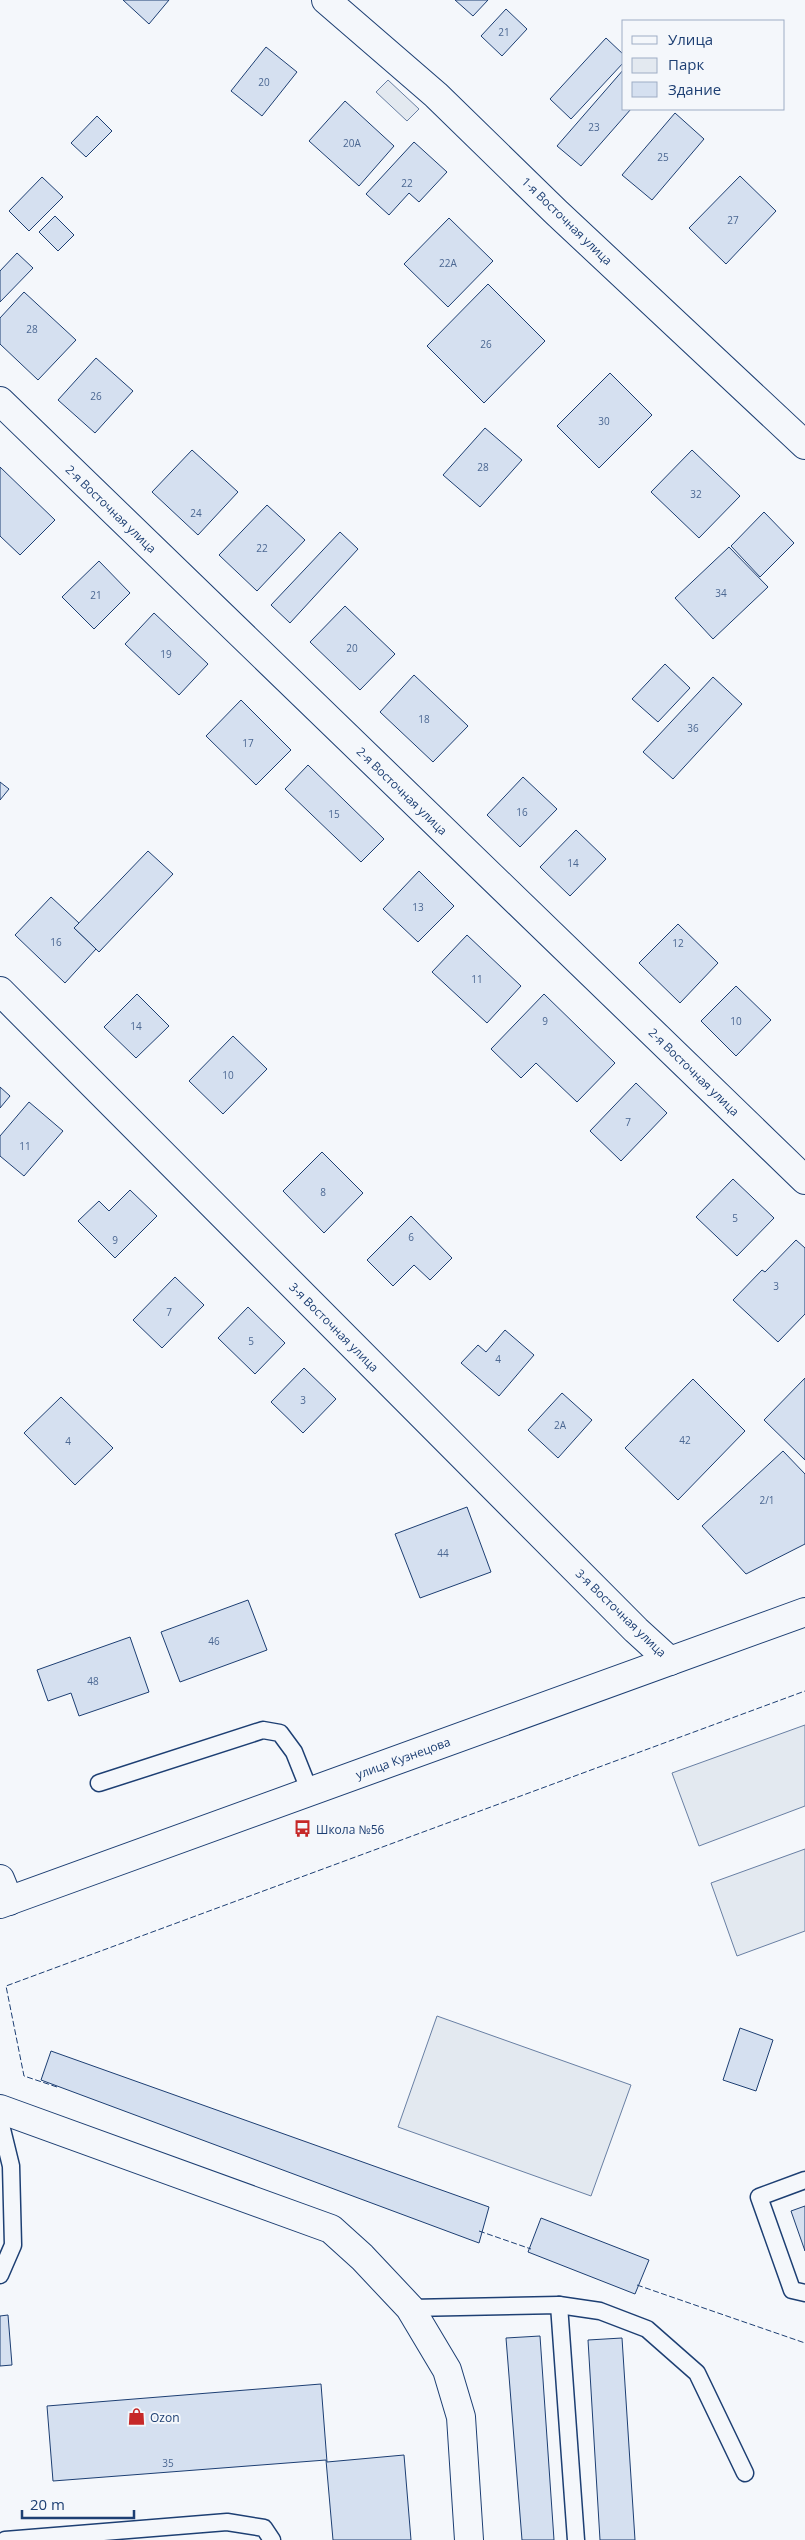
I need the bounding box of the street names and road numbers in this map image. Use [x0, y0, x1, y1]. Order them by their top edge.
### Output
street label: 1-я Восточная улица [518, 173, 616, 269]
street label: 2-я Восточная улица [62, 461, 160, 557]
street label: 2-я Восточная улица [353, 743, 451, 839]
street label: 2-я Восточная улица [645, 1024, 743, 1120]
street label: 3-я Восточная улица [286, 1279, 382, 1375]
street label: 3-я Восточная улица [572, 1565, 670, 1661]
street label: улица Кузнецова [353, 1733, 453, 1783]

